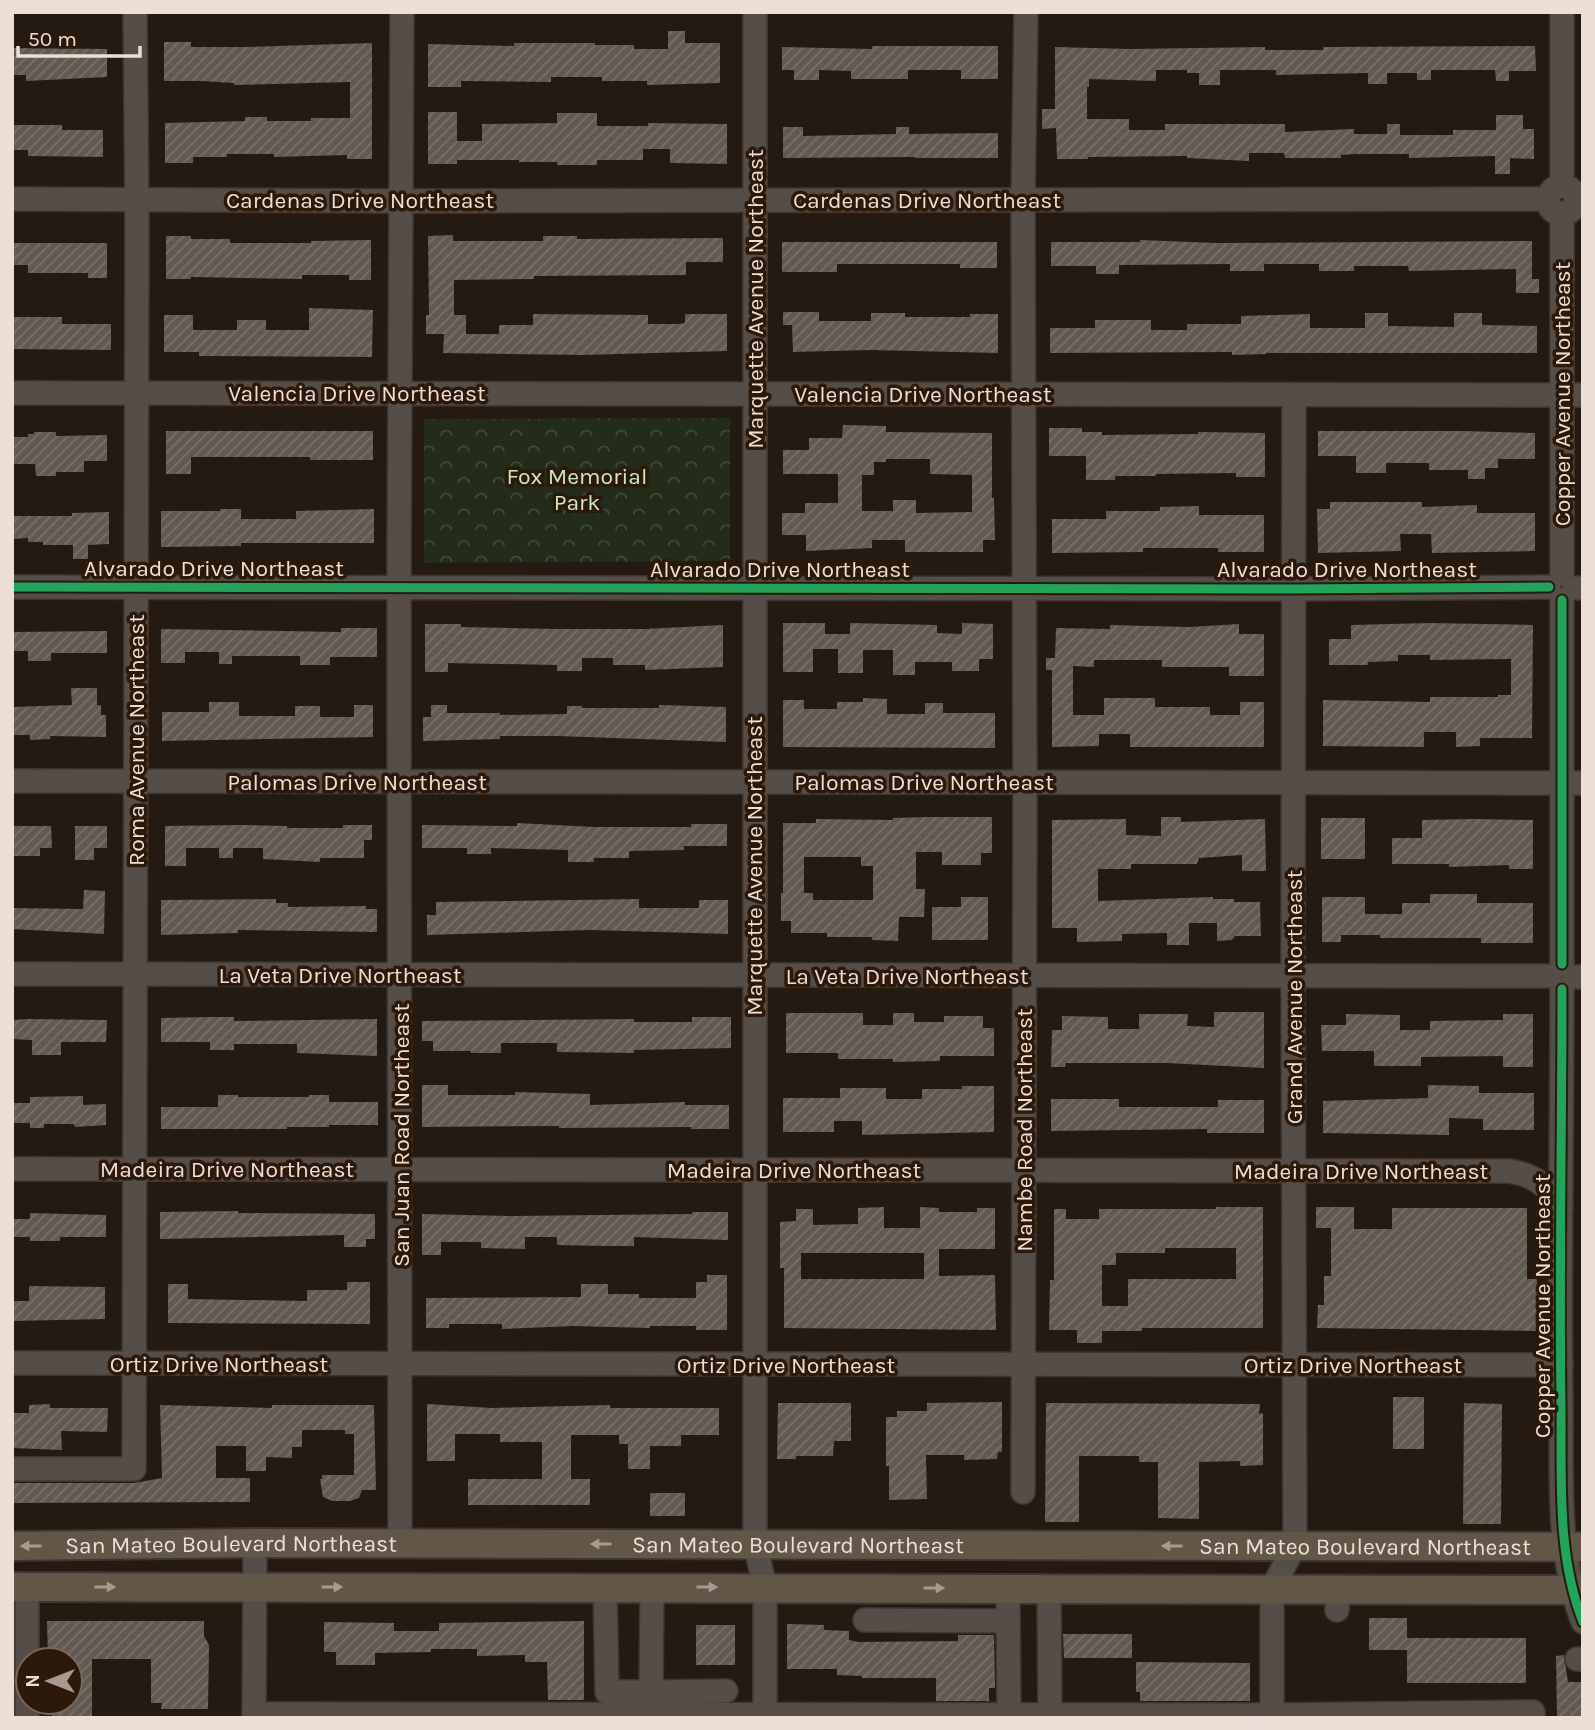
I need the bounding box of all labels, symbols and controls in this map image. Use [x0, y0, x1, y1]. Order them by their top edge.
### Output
scale bar [18, 14, 140, 58]
text: 50 m [28, 27, 77, 51]
street label: Marquette Avenue Northeast [742, 149, 769, 449]
street label: Cardenas Drive Northeast [226, 187, 494, 214]
street label: Cardenas Drive Northeast [793, 187, 1061, 214]
street label: Copper Avenue Northeast [1549, 261, 1576, 526]
street label: Valencia Drive Northeast [228, 380, 486, 407]
street label: Valencia Drive Northeast [794, 381, 1052, 408]
park label: Fox Memorial Park [507, 463, 647, 516]
street label: Alvarado Drive Northeast [84, 555, 344, 582]
street label: Alvarado Drive Northeast [650, 556, 910, 583]
street label: Alvarado Drive Northeast [1217, 556, 1477, 583]
street label: Roma Avenue Northeast [123, 614, 150, 866]
street label: Marquette Avenue Northeast [741, 716, 768, 1016]
street label: Palomas Drive Northeast [227, 769, 487, 796]
street label: Palomas Drive Northeast [794, 769, 1054, 796]
street label: Grand Avenue Northeast [1281, 870, 1308, 1124]
street label: La Veta Drive Northeast [218, 962, 462, 989]
street label: La Veta Drive Northeast [785, 963, 1029, 990]
street label: San Juan Road Northeast [388, 1003, 415, 1267]
street label: Nambe Road Northeast [1011, 1008, 1038, 1252]
street label: Madeira Drive Northeast [100, 1156, 355, 1183]
street label: Madeira Drive Northeast [667, 1157, 922, 1184]
street label: Madeira Drive Northeast [1234, 1158, 1489, 1185]
street label: Copper Avenue Northeast [1529, 1173, 1556, 1438]
street label: Ortiz Drive Northeast [110, 1351, 329, 1378]
street label: Ortiz Drive Northeast [677, 1352, 896, 1379]
street label: Ortiz Drive Northeast [1244, 1352, 1463, 1379]
street label: San Mateo Boulevard Northeast [65, 1529, 397, 1559]
street label: San Mateo Boulevard Northeast [632, 1531, 964, 1559]
street label: San Mateo Boulevard Northeast [1199, 1532, 1531, 1560]
one-way arrow [590, 1538, 612, 1550]
one-way arrow [19, 1540, 41, 1552]
one-way arrow [1160, 1540, 1182, 1552]
one-way arrow [94, 1581, 116, 1593]
one-way arrow [322, 1581, 344, 1593]
one-way arrow [696, 1581, 718, 1593]
one-way arrow [924, 1582, 946, 1594]
north arrow [14, 1646, 84, 1716]
text: N [22, 1674, 44, 1688]

